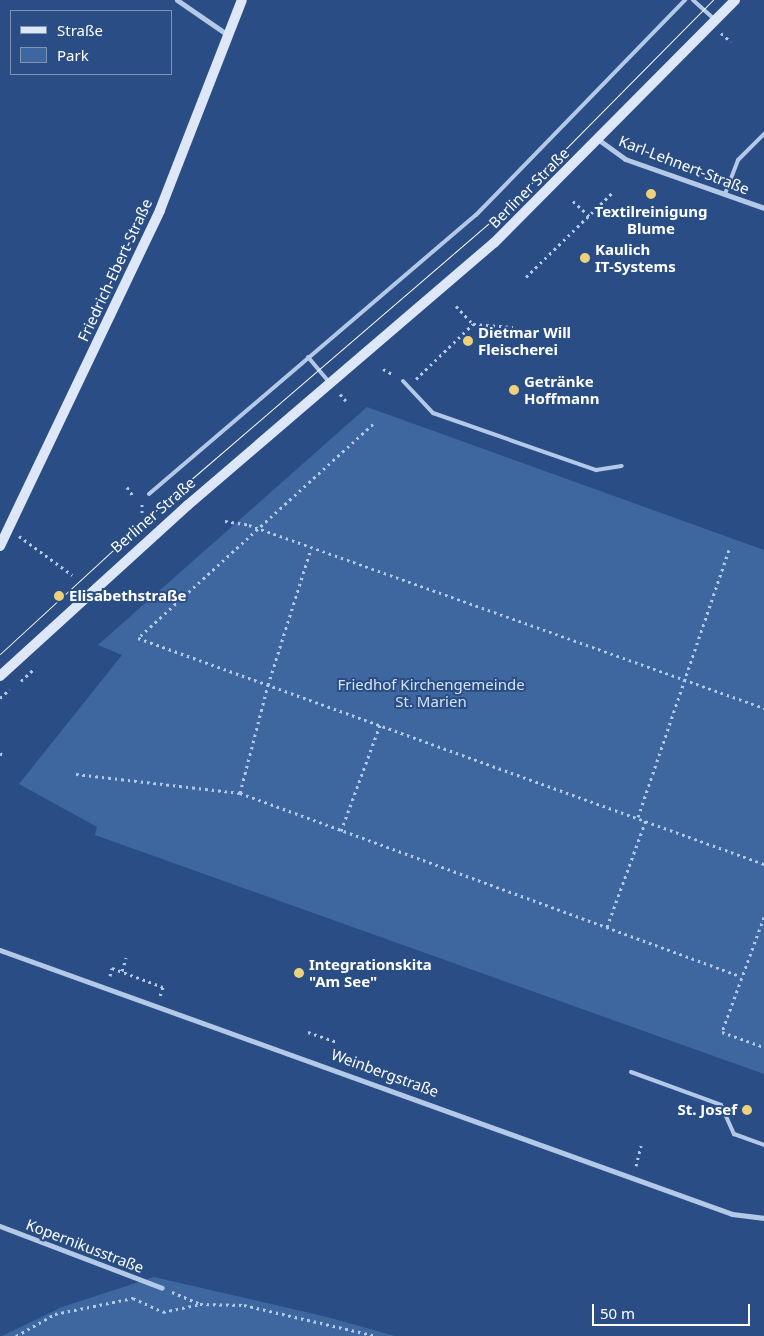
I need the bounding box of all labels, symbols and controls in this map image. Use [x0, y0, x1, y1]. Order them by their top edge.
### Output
legend [10, 10, 172, 75]
text: Straße [57, 20, 103, 40]
text: Park [57, 45, 89, 65]
street label: Karl-Lehnert-Straße [616, 132, 752, 198]
street label: Berliner Straße [485, 144, 573, 232]
marker: Textilreinigung Blume [645, 188, 657, 200]
street label: Friedrich-Ebert-Straße [74, 196, 156, 344]
place label: Textilreinigung Blume [595, 202, 707, 237]
place label: Kaulich IT-Systems [595, 240, 676, 275]
marker: Kaulich IT-Systems [579, 252, 591, 264]
place label: Dietmar Will Fleischerei [478, 323, 571, 358]
marker: Dietmar Will Fleischerei [462, 335, 474, 347]
place label: Getränke Hoffmann [524, 372, 600, 407]
marker: Getränke Hoffmann [508, 384, 520, 396]
street label: Berliner Straße [107, 473, 199, 557]
place label: Elisabethstraße [69, 587, 187, 605]
marker: Elisabethstraße [53, 590, 65, 602]
park label: Friedhof Kirchengemeinde St. Marien [337, 675, 525, 710]
place label: Integrationskita "Am See" [309, 955, 432, 990]
marker: Integrationskita "Am See" [293, 967, 305, 979]
street label: Weinbergstraße [329, 1045, 441, 1101]
place label: St. Josef [677, 1101, 737, 1119]
marker: St. Josef [741, 1104, 753, 1116]
street label: Kopernikusstraße [24, 1215, 146, 1277]
scale bar [594, 1294, 752, 1326]
text: 50 m [600, 1303, 635, 1323]

